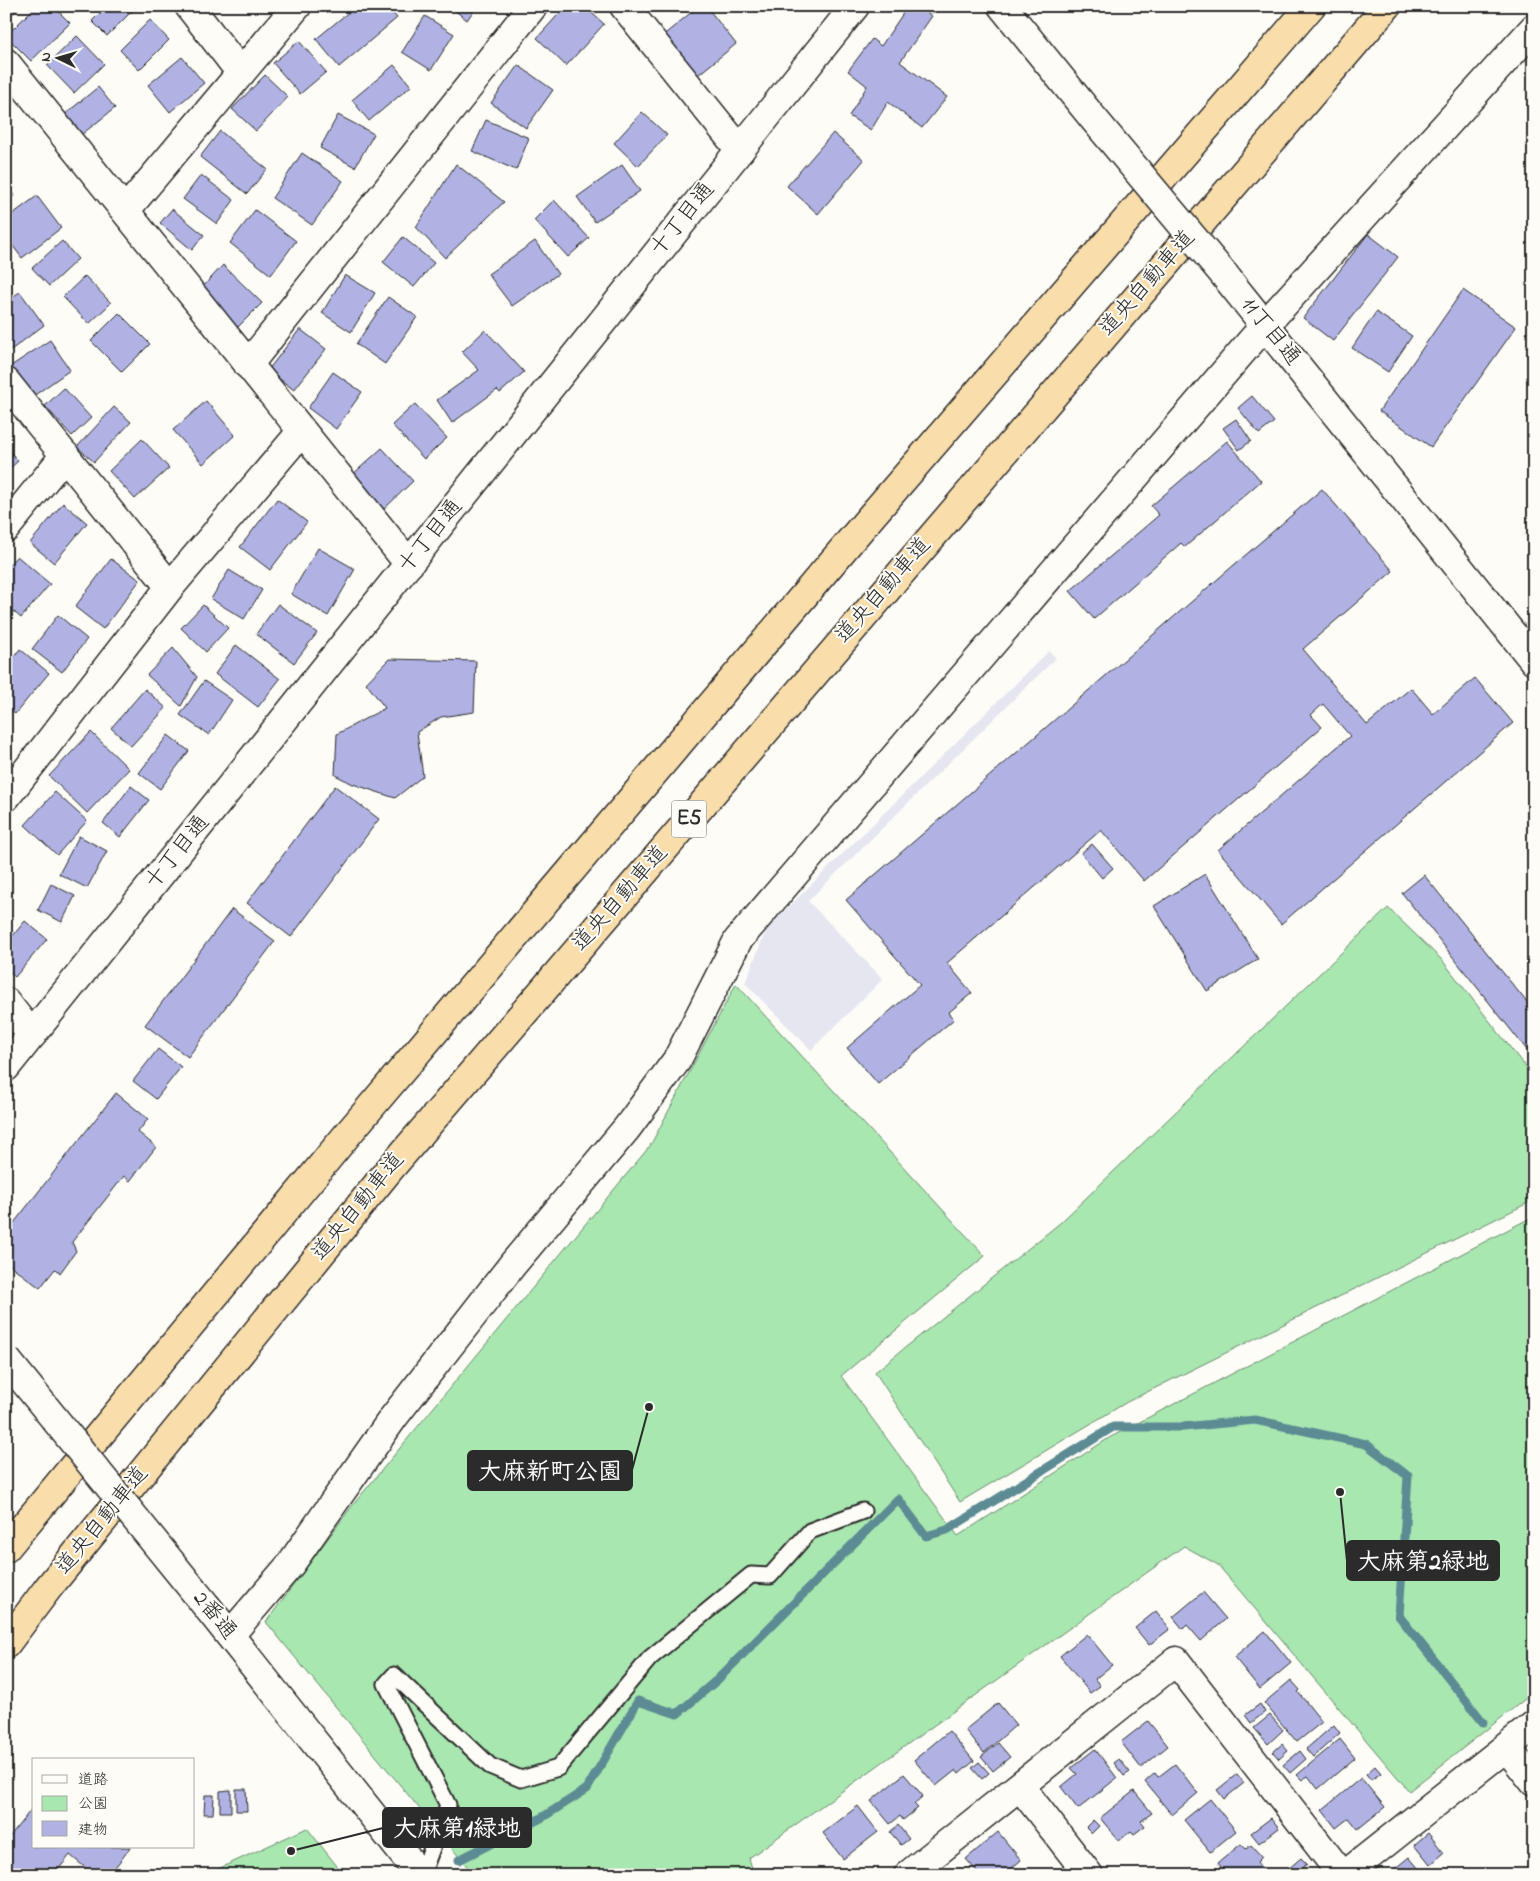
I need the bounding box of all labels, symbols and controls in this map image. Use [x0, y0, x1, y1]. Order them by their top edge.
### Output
north arrow [32, 32, 82, 82]
text: N [36, 51, 57, 63]
street label: 十丁目通 [643, 176, 723, 264]
street label: 道央自動車道 [1093, 224, 1203, 344]
street label: 11丁目通 [1232, 291, 1308, 373]
street label: 十丁目通 [391, 493, 471, 581]
street label: 道央自動車道 [829, 531, 939, 651]
road number: E5 [672, 801, 706, 838]
street label: 十丁目通 [138, 809, 218, 897]
street label: 道央自動車道 [566, 839, 676, 959]
street label: 道央自動車道 [305, 1146, 413, 1268]
callout: 大麻新町公園 [468, 1451, 632, 1490]
text: 大麻新町公園 [478, 1456, 622, 1491]
street label: 道央自動車道 [49, 1460, 157, 1582]
callout: 大麻第2緑地 [1347, 1541, 1499, 1580]
text: 大麻第2緑地 [1357, 1546, 1489, 1581]
street label: 2番通 [184, 1585, 244, 1647]
legend [32, 1758, 195, 1848]
text: 道路 [78, 1769, 108, 1791]
text: 公園 [78, 1793, 108, 1815]
callout: 大麻第1緑地 [383, 1808, 531, 1847]
text: 大麻第1緑地 [393, 1813, 521, 1848]
text: 建物 [78, 1819, 108, 1841]

